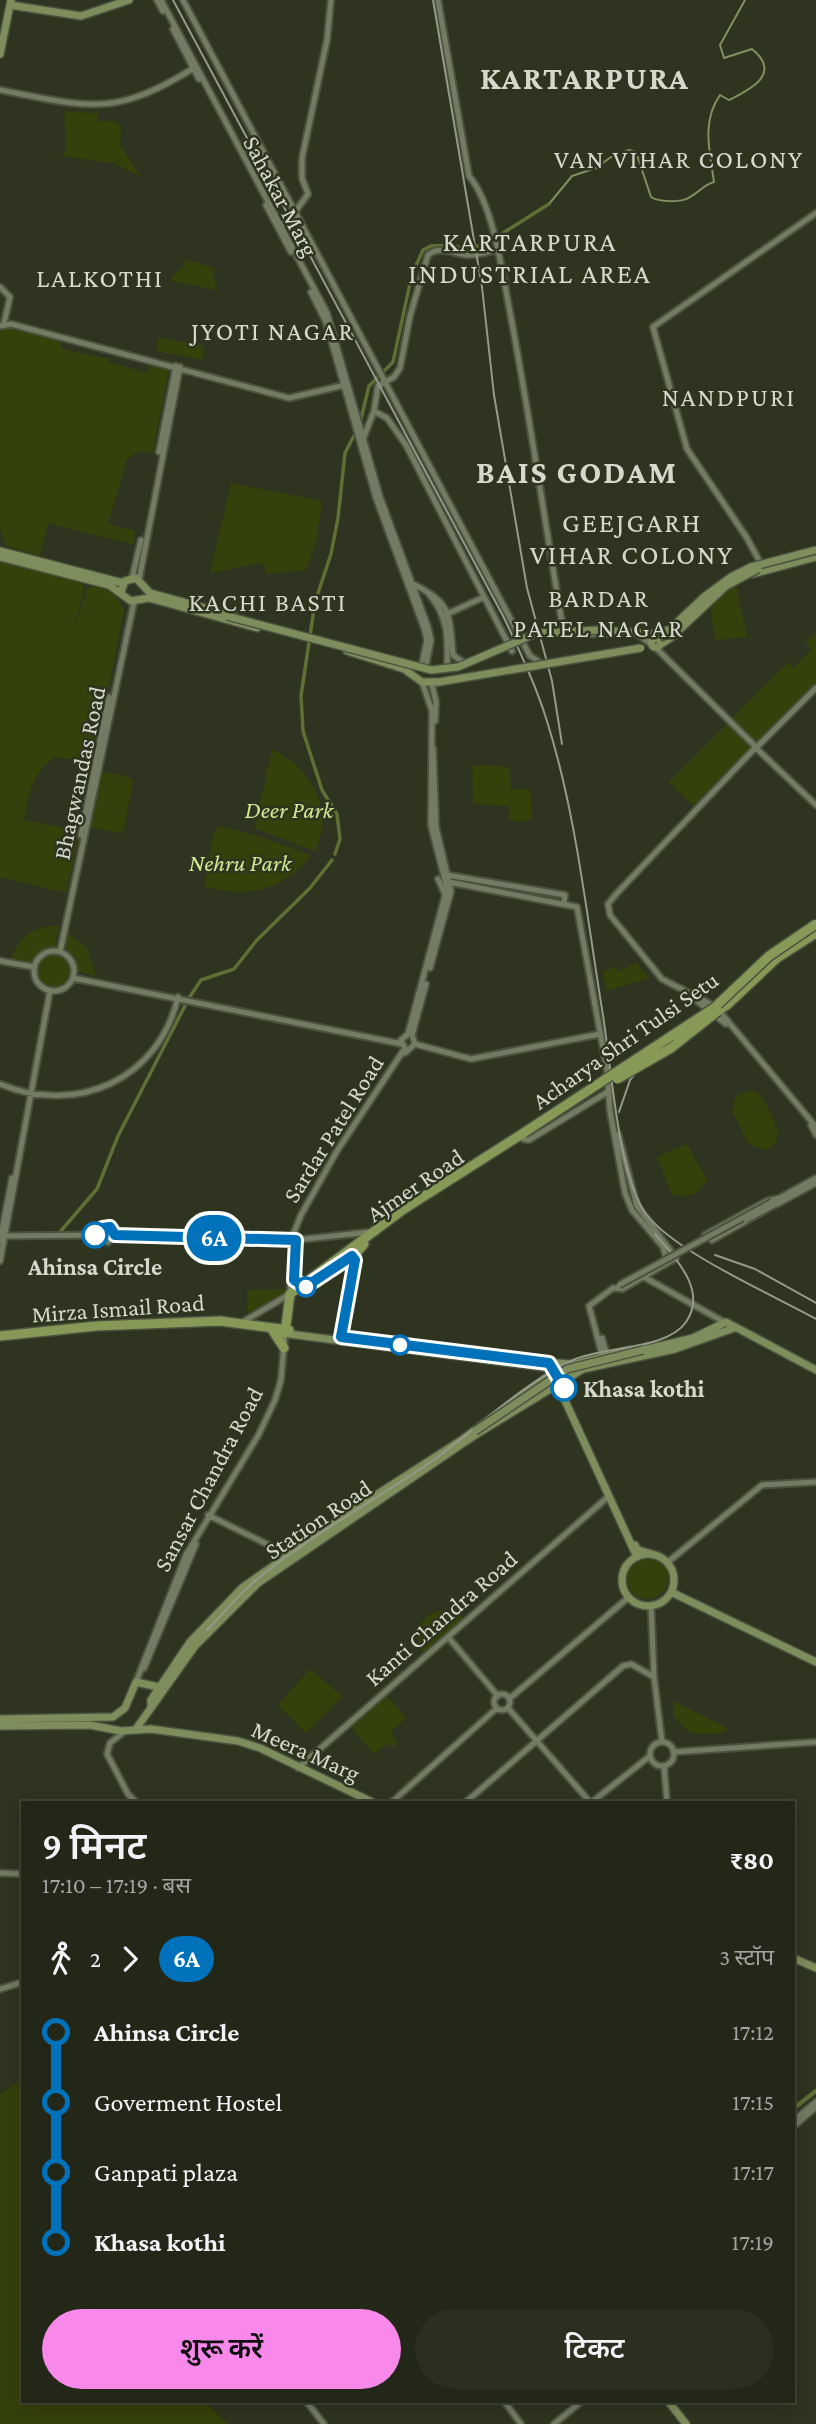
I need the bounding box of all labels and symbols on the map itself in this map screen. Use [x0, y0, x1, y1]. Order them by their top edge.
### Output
district label: KARTARPURA [480, 60, 690, 96]
street label: Sahakar Marg [238, 131, 324, 261]
district label: VAN VIHAR COLONY [554, 145, 804, 174]
district label: KARTARPURA INDUSTRIAL AREA [408, 226, 652, 289]
district label: LALKOTHI [36, 264, 164, 293]
district label: JYOTI NAGAR [189, 317, 355, 346]
district label: NANDPURI [662, 383, 796, 412]
district label: BAIS GODAM [476, 454, 678, 490]
district label: GEEJGARH VIHAR COLONY [530, 507, 734, 570]
district label: BARDAR PATEL NAGAR [513, 584, 685, 643]
district label: KACHI BASTI [188, 588, 348, 617]
street label: Bhagwandas Road [47, 683, 111, 862]
park label: Deer Park [245, 796, 335, 823]
park label: Nehru Park [189, 849, 293, 876]
street label: Acharya Shri Tulsi Setu [527, 966, 723, 1114]
street label: Sardar Patel Road [277, 1050, 389, 1207]
street label: Ajmer Road [361, 1143, 469, 1227]
line badge: 6A [182, 1215, 246, 1261]
marker: Ahinsa Circle [82, 1222, 108, 1248]
place label: Ahinsa Circle [27, 1253, 162, 1280]
unlabelled marker [296, 1277, 316, 1297]
street label: Mirza Ismail Road [31, 1288, 206, 1328]
unlabelled marker [390, 1335, 410, 1355]
marker: Khasa kothi [551, 1375, 577, 1401]
place label: Khasa kothi [583, 1375, 705, 1402]
street label: Sansar Chandra Road [148, 1382, 268, 1576]
street label: Station Road [260, 1473, 377, 1564]
street label: Kanti Chandra Road [360, 1544, 523, 1691]
street label: Meera Marg [248, 1715, 365, 1787]

